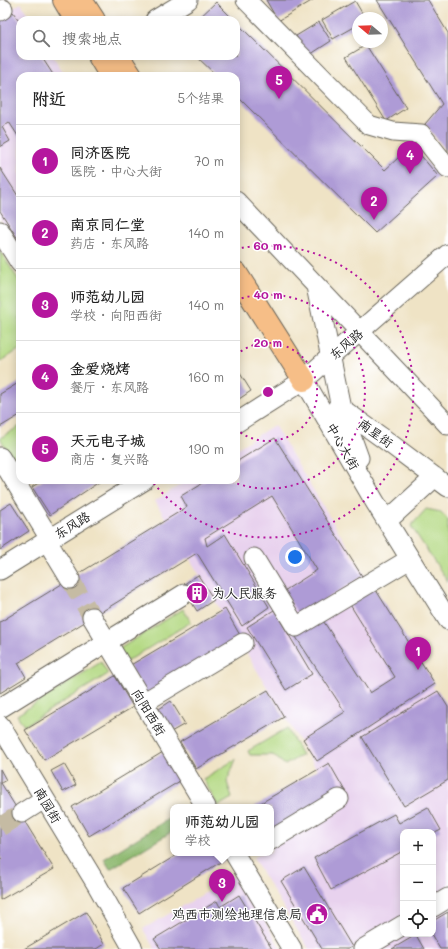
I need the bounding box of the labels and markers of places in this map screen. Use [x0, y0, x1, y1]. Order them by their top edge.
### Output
pin: 5 [266, 66, 292, 99]
pin: 4 [397, 141, 423, 174]
pin: 2 [361, 187, 387, 220]
centre of rings [261, 385, 275, 399]
building icon: 为人民服务 [184, 580, 210, 606]
place label: 为人民服务 [212, 584, 277, 601]
pin: 1 [405, 637, 431, 670]
pin: 3 [209, 869, 235, 902]
public building icon: 鸡西市测绘地理信息局 [304, 901, 330, 927]
place label: 鸡西市测绘地理信息局 [172, 905, 302, 922]

